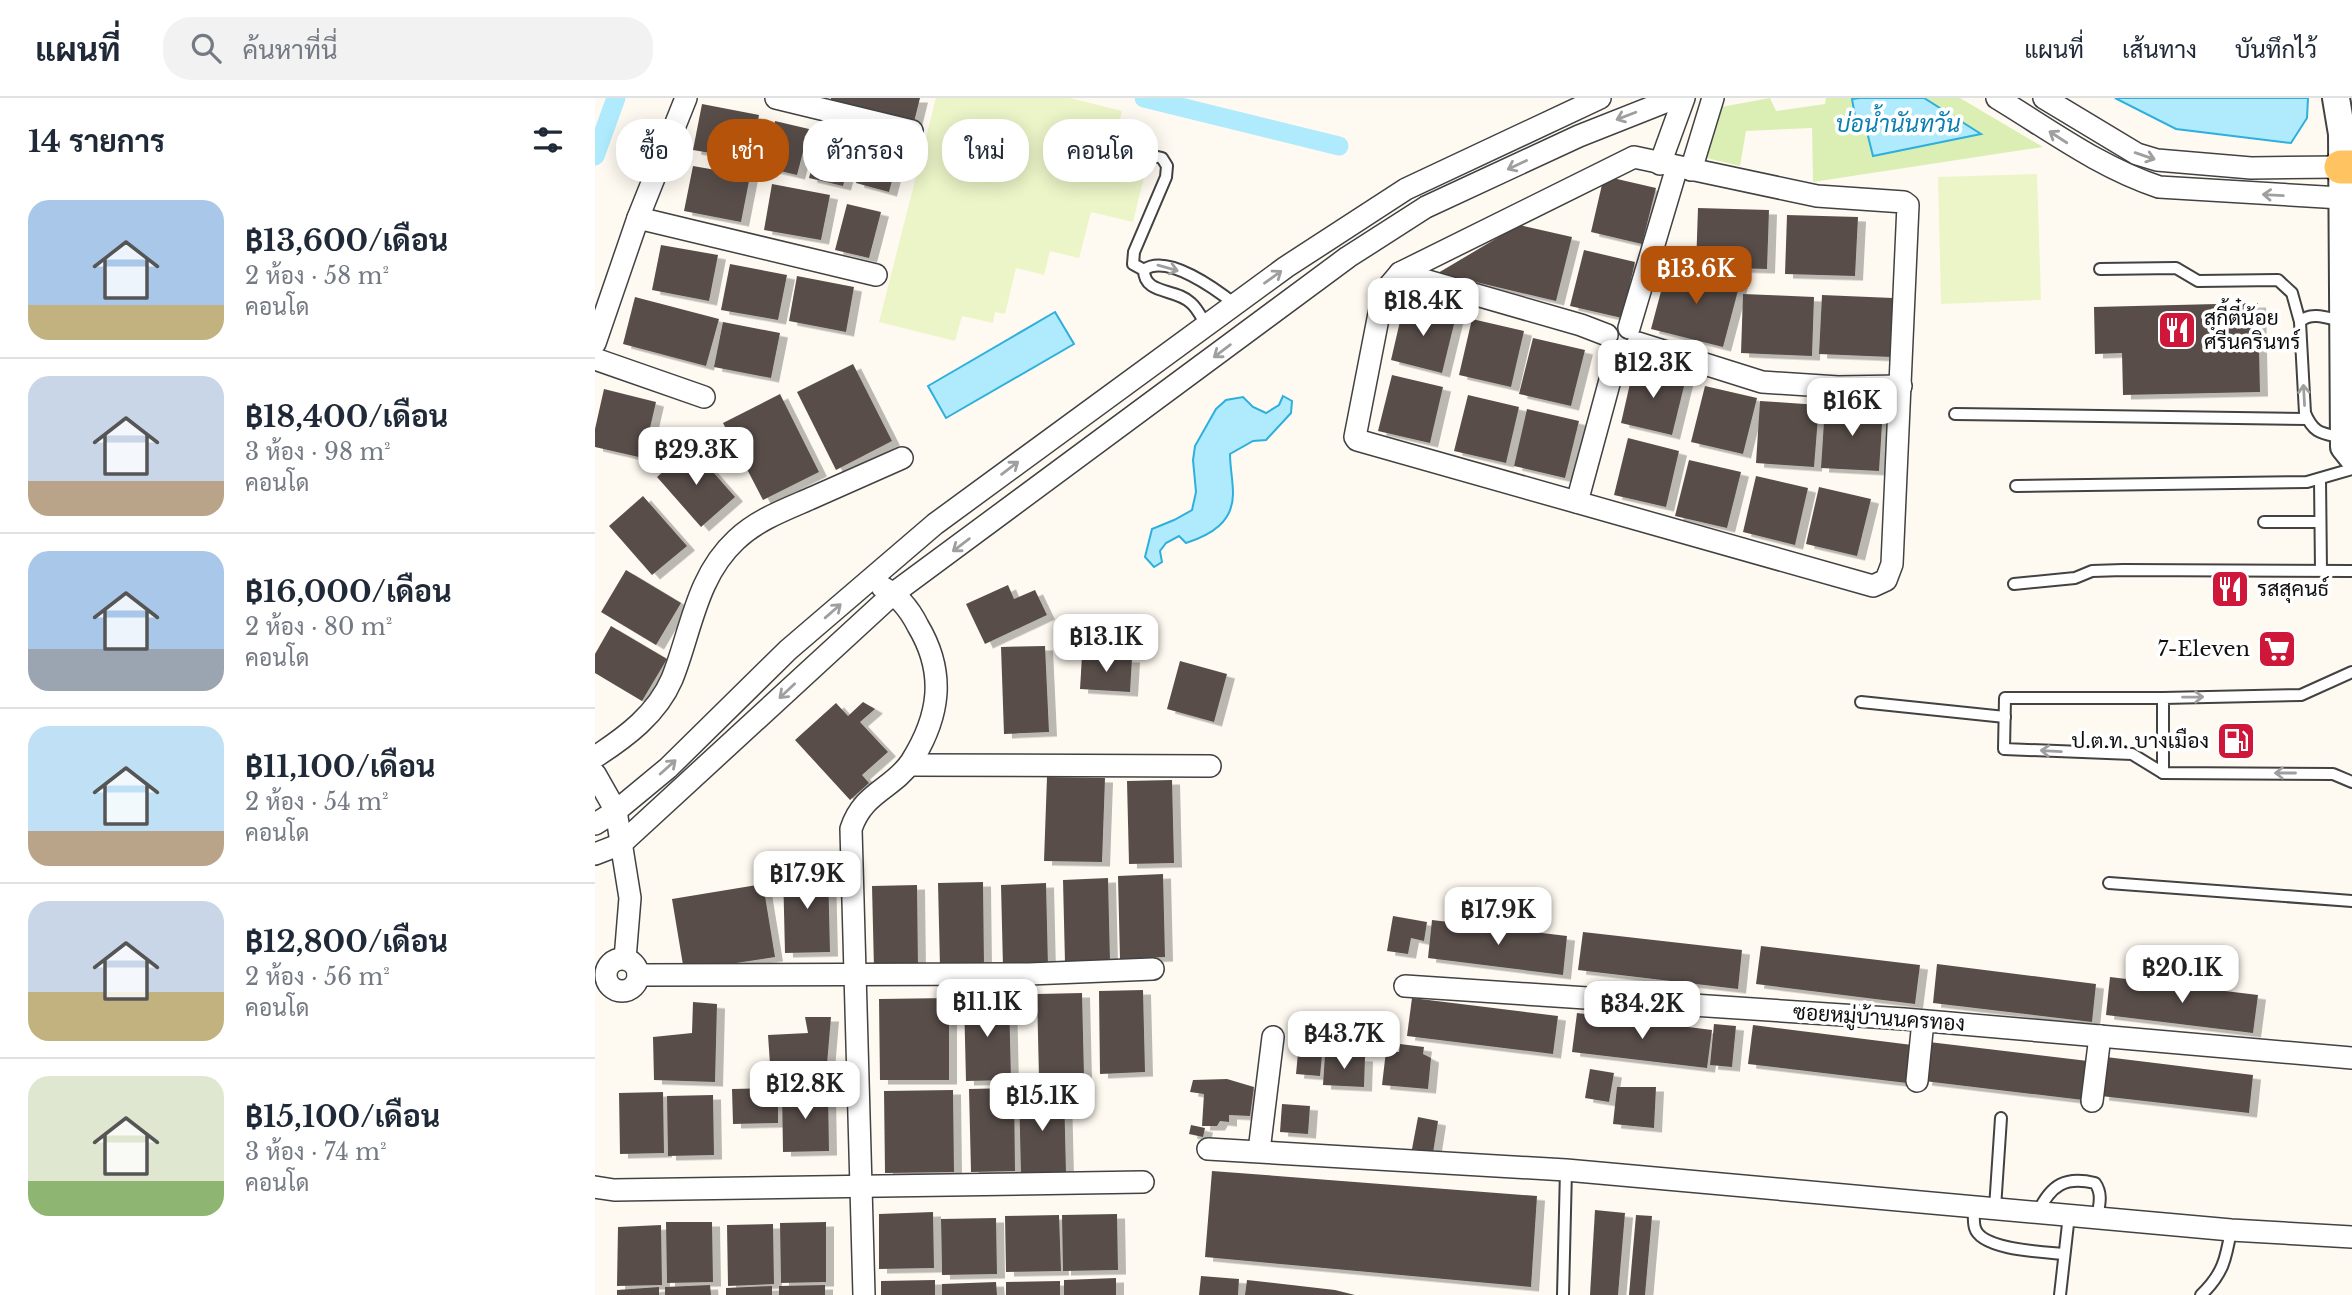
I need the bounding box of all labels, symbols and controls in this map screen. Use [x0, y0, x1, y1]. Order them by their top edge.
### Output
search box [163, 17, 653, 80]
text: แผนที่ [35, 29, 121, 70]
icon: search [187, 29, 225, 67]
text: ค้นหาที่นี่ [243, 34, 338, 66]
text: แผนที่ [2024, 35, 2084, 64]
text: เส้นทาง [2122, 35, 2197, 64]
text: บันทึกไว้ [2235, 35, 2317, 64]
water label: บ่อน้ำนันทวัน [1836, 104, 1961, 138]
one-way arrow [1616, 111, 1638, 123]
chip: ซื้อ [616, 119, 693, 182]
chip: เช่า [707, 119, 789, 182]
chip: ตัวกรอง [803, 119, 928, 182]
chip: ใหม่ [942, 119, 1029, 182]
chip: คอนโด [1043, 119, 1158, 182]
icon: filters [529, 121, 567, 159]
text: 14 รายการ [28, 123, 165, 160]
one-way arrow [2049, 129, 2068, 144]
one-way arrow [2134, 151, 2156, 163]
one-way arrow [1507, 159, 1528, 172]
one-way arrow [2262, 188, 2285, 201]
text: ฿13,600/เดือน [245, 222, 448, 259]
icon: home [84, 228, 168, 312]
pin: ฿13.6K [1639, 246, 1753, 306]
text: ฿13.6K [1657, 255, 1735, 283]
text: 2 ห้อง · 58 m² [245, 262, 389, 290]
one-way arrow [1156, 262, 1178, 275]
one-way arrow [1264, 270, 1283, 285]
pin: ฿18.4K [1366, 278, 1480, 338]
text: ฿18.4K [1384, 287, 1462, 315]
text: คอนโด [245, 293, 309, 321]
place label: สุกี้ตี๋น้อย ศรีนครินทร์ [2204, 298, 2300, 355]
restaurant icon: สุกี้ตี๋น้อย ศรีนครินทร์ [2156, 309, 2198, 351]
pin: ฿12.3K [1596, 341, 1710, 400]
one-way arrow [1213, 343, 1232, 358]
text: ฿12.3K [1614, 349, 1692, 377]
pin: ฿16K [1811, 378, 1893, 438]
one-way arrow [2297, 384, 2310, 407]
text: ฿16K [1823, 387, 1881, 415]
text: ฿18,400/เดือน [245, 398, 448, 435]
icon: home [84, 404, 168, 488]
pin: ฿29.3K [639, 428, 753, 487]
text: ฿29.3K [654, 436, 738, 464]
text: 3 ห้อง · 98 m² [245, 438, 391, 466]
one-way arrow [1000, 461, 1019, 476]
text: คอนโด [245, 469, 309, 497]
one-way arrow [952, 538, 971, 552]
restaurant icon: รสสุคนธ์ [2209, 568, 2251, 610]
text: ฿16,000/เดือน [245, 573, 452, 610]
place label: รสสุคนธ์ [2257, 575, 2329, 603]
icon: home [84, 579, 168, 663]
one-way arrow [824, 602, 841, 619]
text: 2 ห้อง · 80 m² [245, 613, 392, 641]
pin: ฿13.1K [1049, 614, 1163, 674]
text: ฿13.1K [1069, 623, 1143, 651]
supermarket icon: 7-Eleven [2256, 628, 2298, 670]
place label: 7-Eleven [2158, 636, 2250, 662]
text: คอนโด [245, 644, 309, 672]
one-way arrow [778, 683, 796, 699]
one-way arrow [2181, 691, 2204, 704]
fuel station icon: ป.ต.ท. บางเมือง [2215, 720, 2257, 762]
place label: ป.ต.ท. บางเมือง [2071, 727, 2209, 754]
one-way arrow [2040, 744, 2063, 757]
text: ฿11,100/เดือน [245, 748, 436, 785]
icon: home [84, 754, 168, 838]
one-way arrow [659, 759, 677, 775]
one-way arrow [2274, 766, 2297, 780]
text: 2 ห้อง · 54 m² [245, 788, 388, 816]
text: คอนโด [245, 819, 309, 847]
pin: ฿17.9K [750, 852, 864, 911]
text: ฿17.9K [770, 860, 844, 888]
pin: ฿17.9K [1441, 888, 1555, 947]
text: ฿17.9K [1461, 896, 1535, 924]
text: ฿12,800/เดือน [245, 923, 448, 960]
icon: home [84, 929, 168, 1013]
pin: ฿20.1K [2125, 946, 2239, 1005]
text: ฿20.1K [2142, 954, 2222, 982]
text: 2 ห้อง · 56 m² [245, 963, 390, 991]
pin: ฿11.1K [930, 979, 1044, 1039]
pin: ฿34.2K [1585, 982, 1699, 1041]
text: ฿11.1K [953, 988, 1021, 1016]
text: ฿34.2K [1600, 990, 1684, 1018]
text: คอนโด [245, 994, 309, 1022]
street label: ซอยหมู่บ้านนครทอง [1792, 999, 1966, 1039]
pin: ฿43.7K [1287, 1012, 1401, 1071]
text: ฿43.7K [1304, 1020, 1384, 1048]
pin: ฿12.8K [748, 1062, 862, 1121]
text: ฿12.8K [766, 1070, 844, 1098]
pin: ฿15.1K [985, 1074, 1099, 1133]
text: ฿15.1K [1006, 1082, 1078, 1110]
text: ฿15,100/เดือน [245, 1098, 440, 1135]
icon: home [84, 1104, 168, 1188]
text: 3 ห้อง · 74 m² [245, 1138, 387, 1166]
text: คอนโด [245, 1169, 309, 1197]

